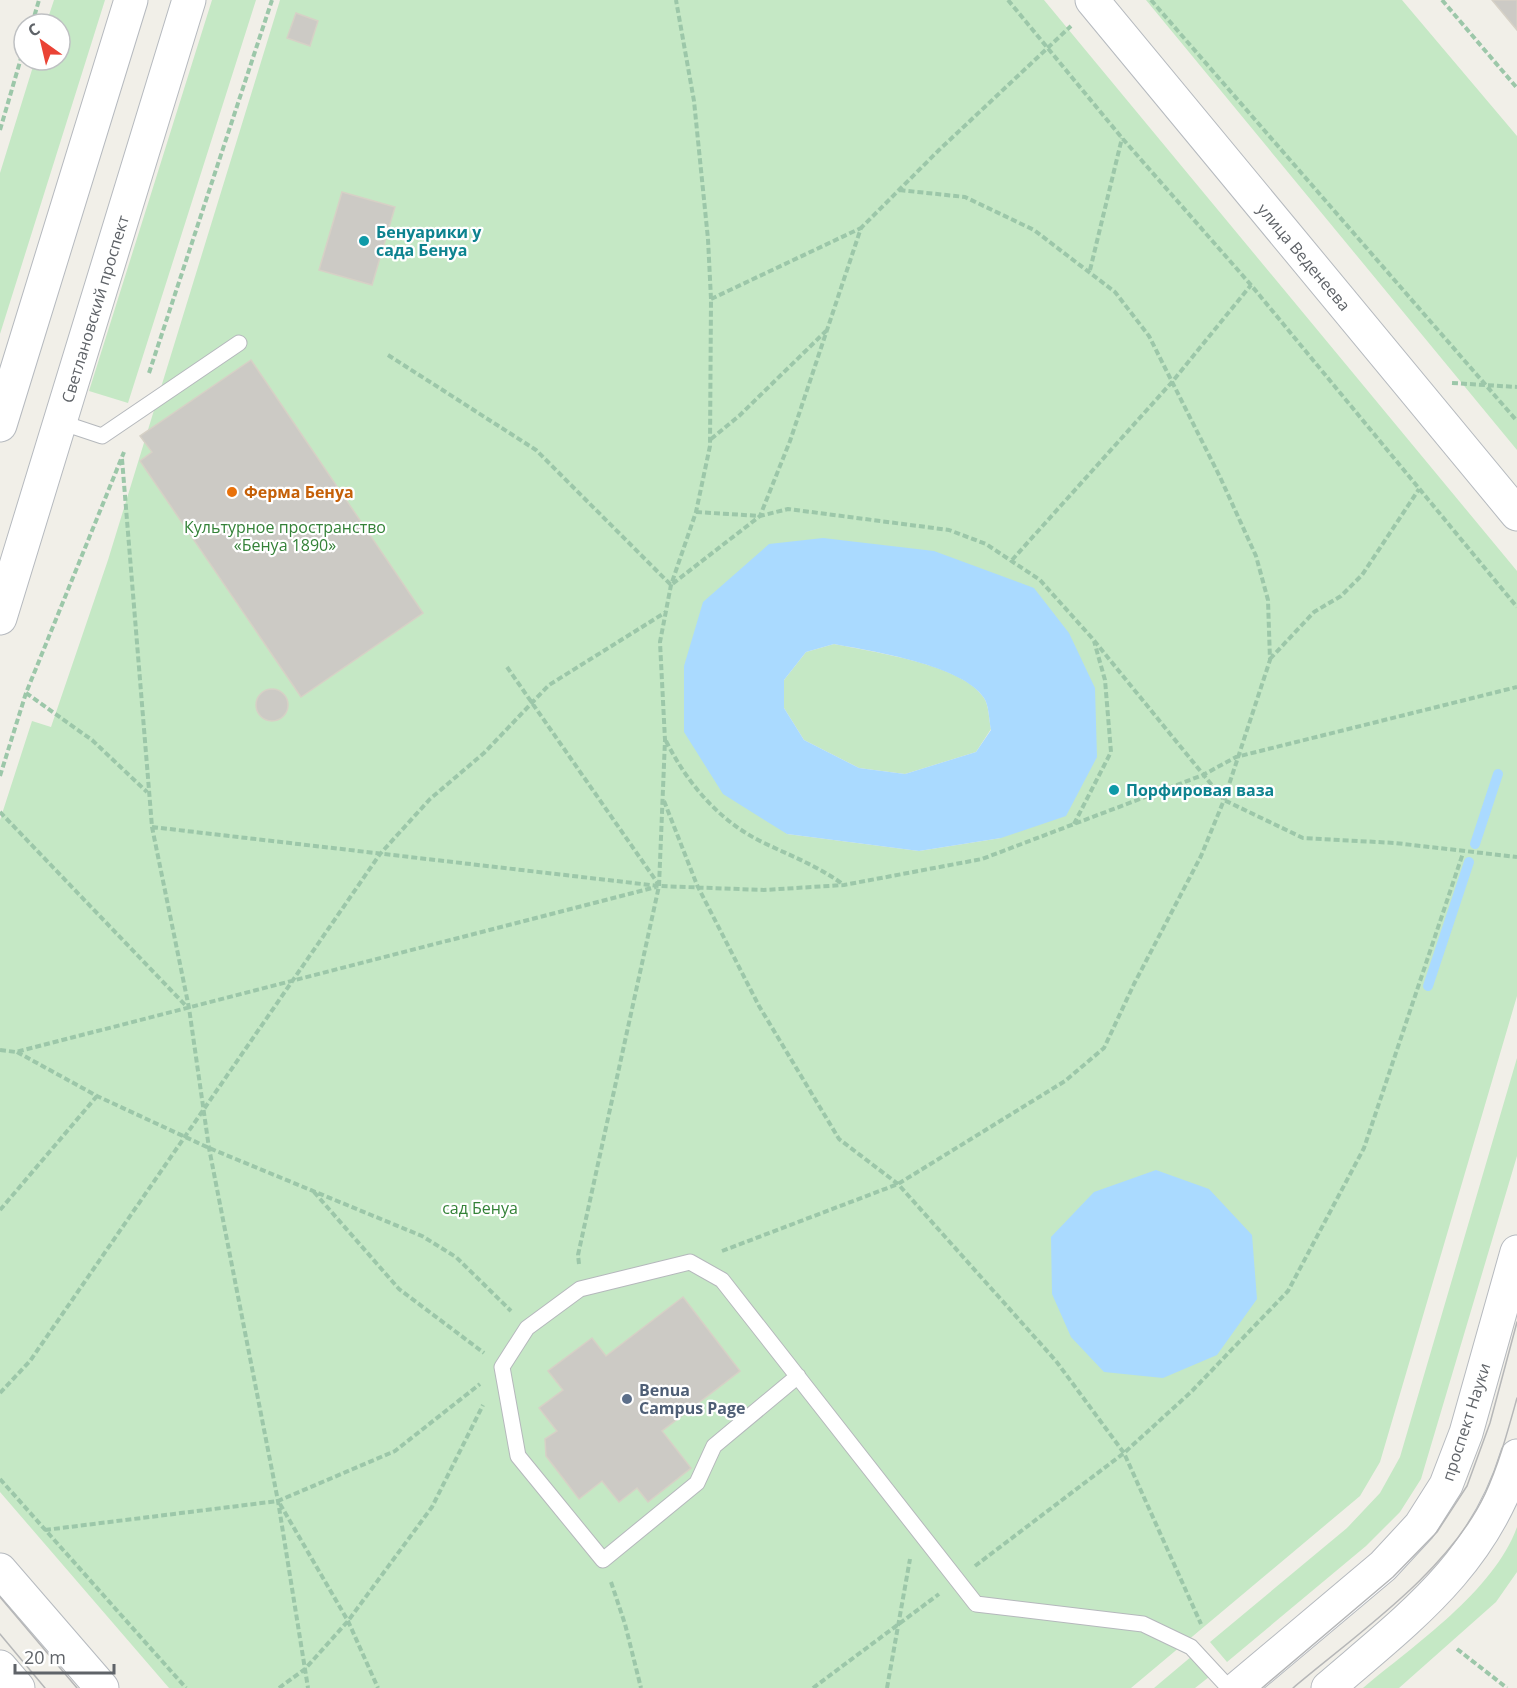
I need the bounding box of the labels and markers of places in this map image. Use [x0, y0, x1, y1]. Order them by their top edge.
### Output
place label: Бенуарики у сада Бенуа [376, 221, 482, 261]
marker: Бенуарики у сада Бенуа [357, 234, 371, 248]
place label: Ферма Бенуа [244, 481, 354, 503]
marker: Ферма Бенуа [225, 485, 239, 499]
place label: Порфировая ваза [1126, 779, 1274, 801]
marker: Порфировая ваза [1107, 783, 1121, 797]
place label: Benua Campus Page [639, 1379, 746, 1419]
marker: Benua Campus Page [620, 1392, 634, 1406]

